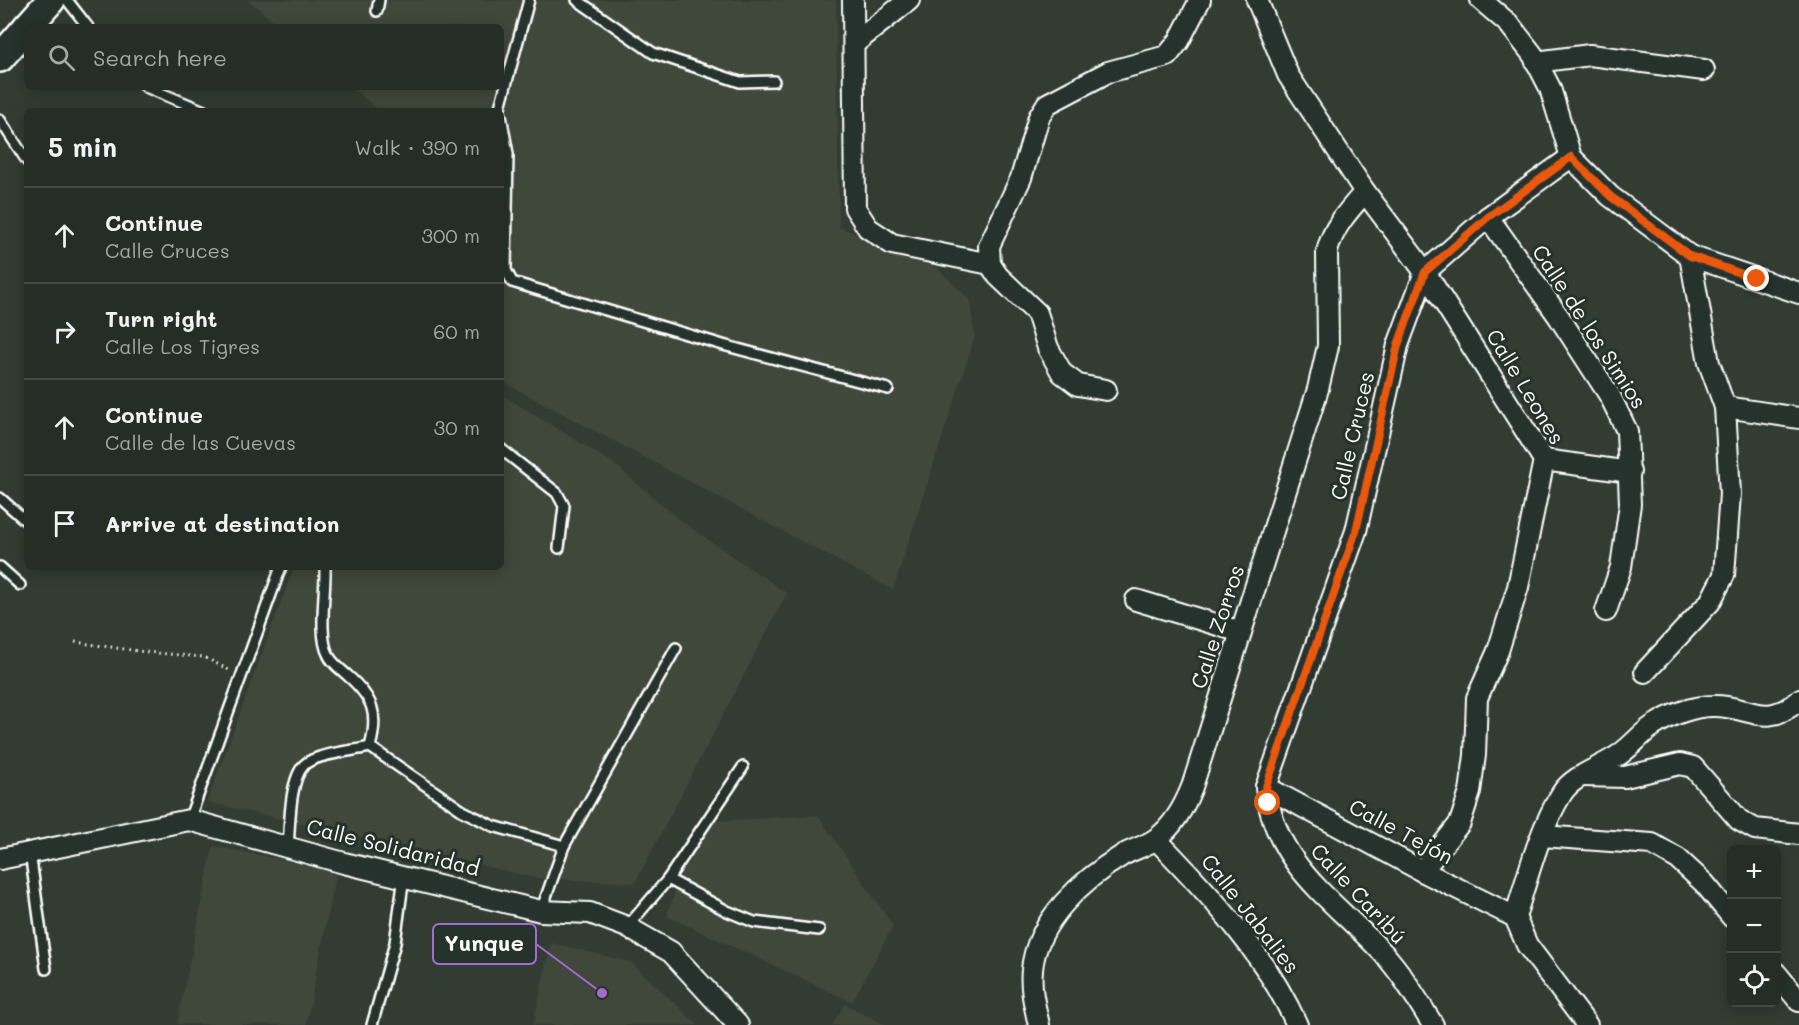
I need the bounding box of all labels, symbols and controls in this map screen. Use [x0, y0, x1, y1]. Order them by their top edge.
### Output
search box [24, 24, 504, 90]
icon: search [45, 41, 78, 74]
text: Search here [93, 43, 227, 72]
text: 5 min [48, 130, 117, 164]
text: Walk · 390 m [355, 134, 480, 160]
text: Continue [105, 208, 203, 237]
icon: ahead [48, 219, 81, 252]
text: 300 m [421, 222, 480, 248]
text: Calle Cruces [105, 237, 230, 263]
street label: Calle de los Simios [1527, 239, 1653, 413]
route end [1743, 265, 1769, 291]
text: Turn right [105, 304, 217, 333]
icon: right [48, 315, 81, 348]
text: 60 m [433, 318, 480, 344]
street label: Calle Leones [1481, 324, 1571, 449]
text: Calle Los Tigres [105, 333, 260, 359]
street label: Calle Cruces [1324, 369, 1379, 502]
text: Continue [105, 400, 203, 429]
icon: ahead [48, 411, 81, 444]
text: 30 m [434, 414, 480, 440]
text: Calle de las Cuevas [105, 429, 296, 455]
icon: arrive [48, 507, 81, 540]
text: Arrive at destination [105, 509, 340, 538]
street label: Calle Zorros [1184, 561, 1249, 692]
route start [1254, 789, 1280, 815]
street label: Calle Tejón [1345, 792, 1458, 869]
street label: Calle Solidaridad [304, 812, 483, 881]
street label: Calle Caribú [1305, 837, 1413, 949]
map controls [1727, 845, 1781, 1007]
button: + [1727, 845, 1781, 899]
street label: Calle Jabalies [1196, 848, 1306, 978]
button: − [1727, 899, 1781, 953]
callout: Yunque [433, 924, 536, 964]
text: Yunque [444, 928, 524, 957]
button: locate [1727, 953, 1781, 1007]

